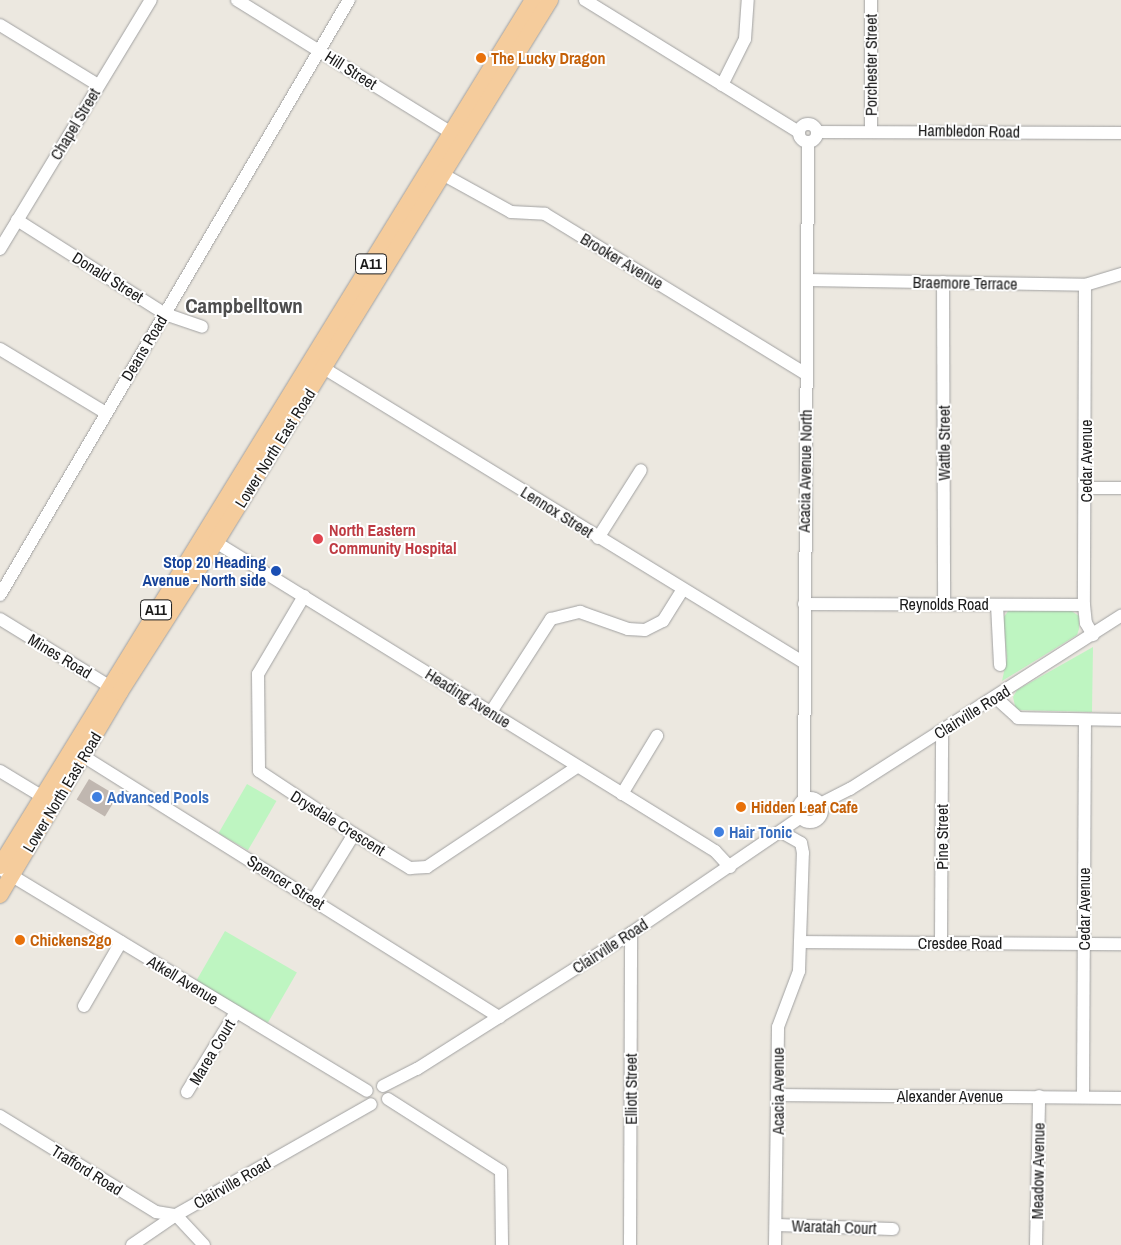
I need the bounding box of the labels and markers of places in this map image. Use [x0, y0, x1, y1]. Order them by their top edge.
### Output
place label: The Lucky Dragon [491, 48, 605, 68]
marker: The Lucky Dragon [475, 52, 487, 64]
place label: North Eastern Community Hospital [329, 520, 457, 558]
marker: North Eastern Community Hospital [311, 532, 325, 546]
place label: Stop 20 Heading Avenue - North side [143, 552, 266, 590]
marker: Stop 20 Heading Avenue - North side [270, 565, 282, 577]
place label: Advanced Pools [107, 787, 209, 807]
marker: Advanced Pools [91, 791, 103, 803]
place label: Hidden Leaf Cafe [751, 797, 858, 817]
marker: Hidden Leaf Cafe [735, 801, 747, 813]
place label: Hair Tonic [729, 822, 792, 842]
marker: Hair Tonic [713, 826, 725, 838]
place label: Chickens2go [30, 930, 112, 950]
marker: Chickens2go [14, 934, 26, 946]

